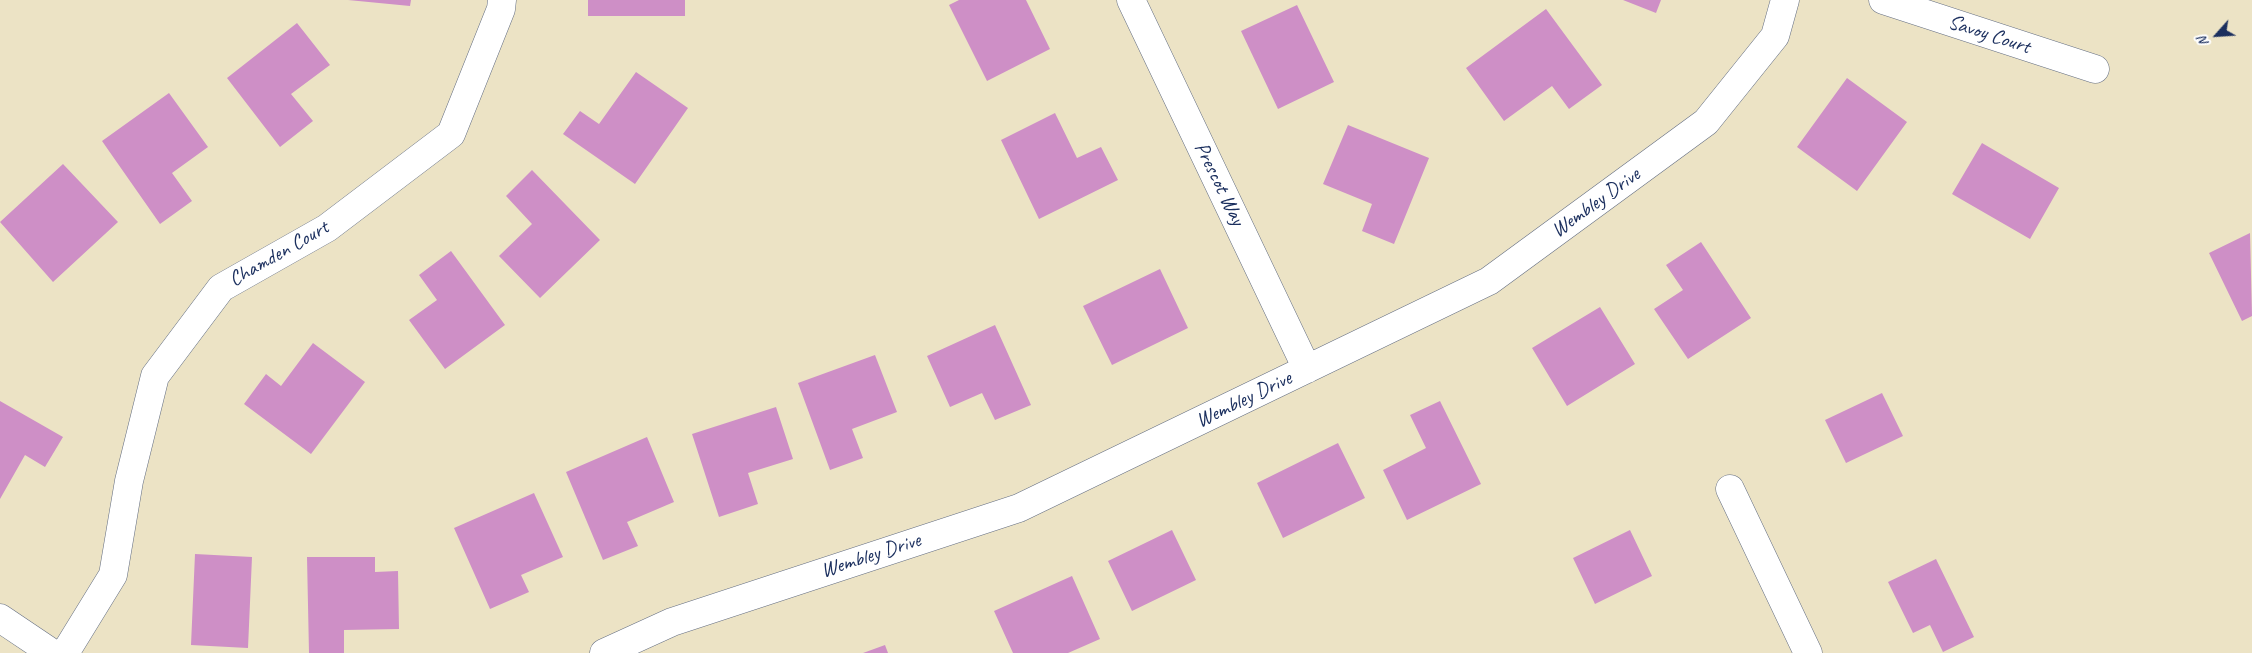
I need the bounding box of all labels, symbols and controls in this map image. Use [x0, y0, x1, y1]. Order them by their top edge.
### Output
street label: Savoy Court [1945, 10, 2033, 60]
north arrow [2192, 10, 2242, 60]
text: N [2194, 34, 2213, 49]
street label: Prescot Way [1188, 138, 1250, 230]
street label: Wembley Drive [1547, 162, 1645, 244]
street label: Chamden Court [225, 215, 333, 293]
street label: Wembley Drive [1192, 366, 1296, 434]
street label: Wembley Drive [818, 528, 924, 584]

